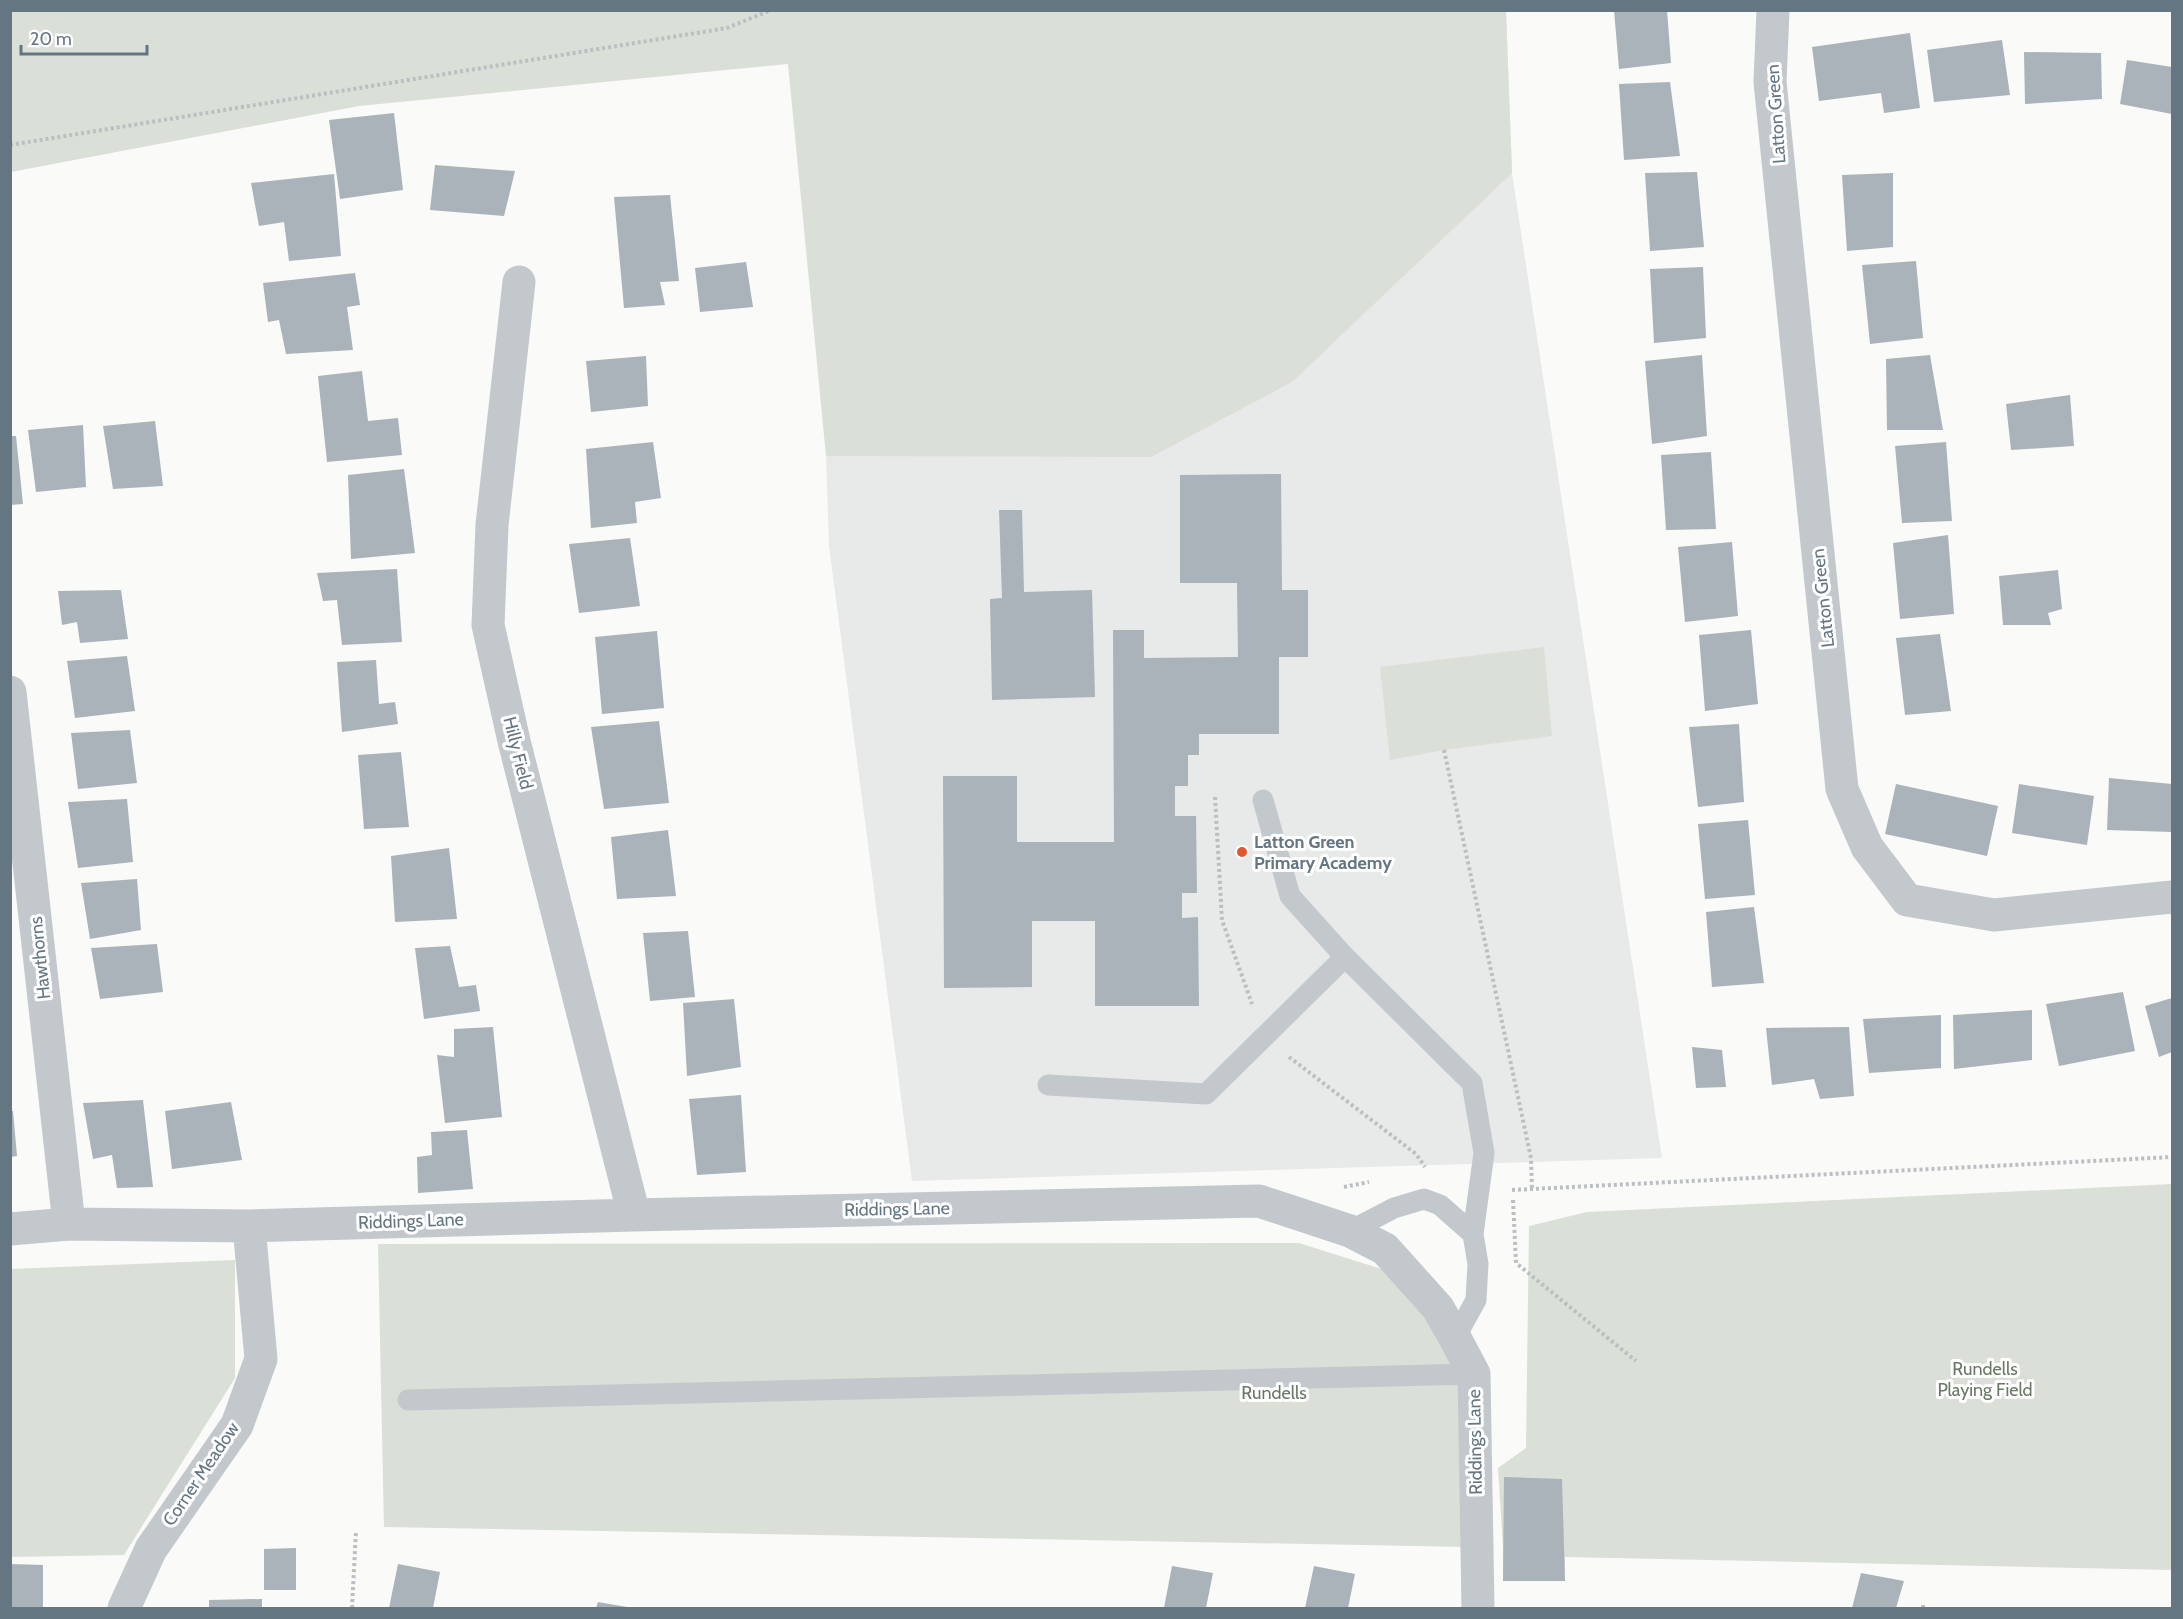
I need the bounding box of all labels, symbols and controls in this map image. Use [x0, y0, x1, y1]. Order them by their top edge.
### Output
scale bar [21, 18, 147, 56]
text: 20 m [30, 28, 72, 50]
street label: Latton Green [1762, 64, 1790, 164]
street label: Latton Green [1807, 547, 1839, 649]
street label: Hilly Field [498, 714, 538, 792]
place label: Latton Green Primary Academy [1254, 831, 1392, 874]
marker: Latton Green Primary Academy [1235, 845, 1249, 859]
street label: Hawthorns [25, 916, 55, 1000]
street label: Riddings Lane [844, 1197, 950, 1221]
street label: Riddings Lane [358, 1208, 464, 1234]
park label: Rundells Playing Field [1937, 1358, 2033, 1401]
park label: Rundells [1241, 1382, 1307, 1404]
street label: Riddings Lane [1463, 1389, 1487, 1495]
street label: Corner Meadow [158, 1418, 244, 1530]

